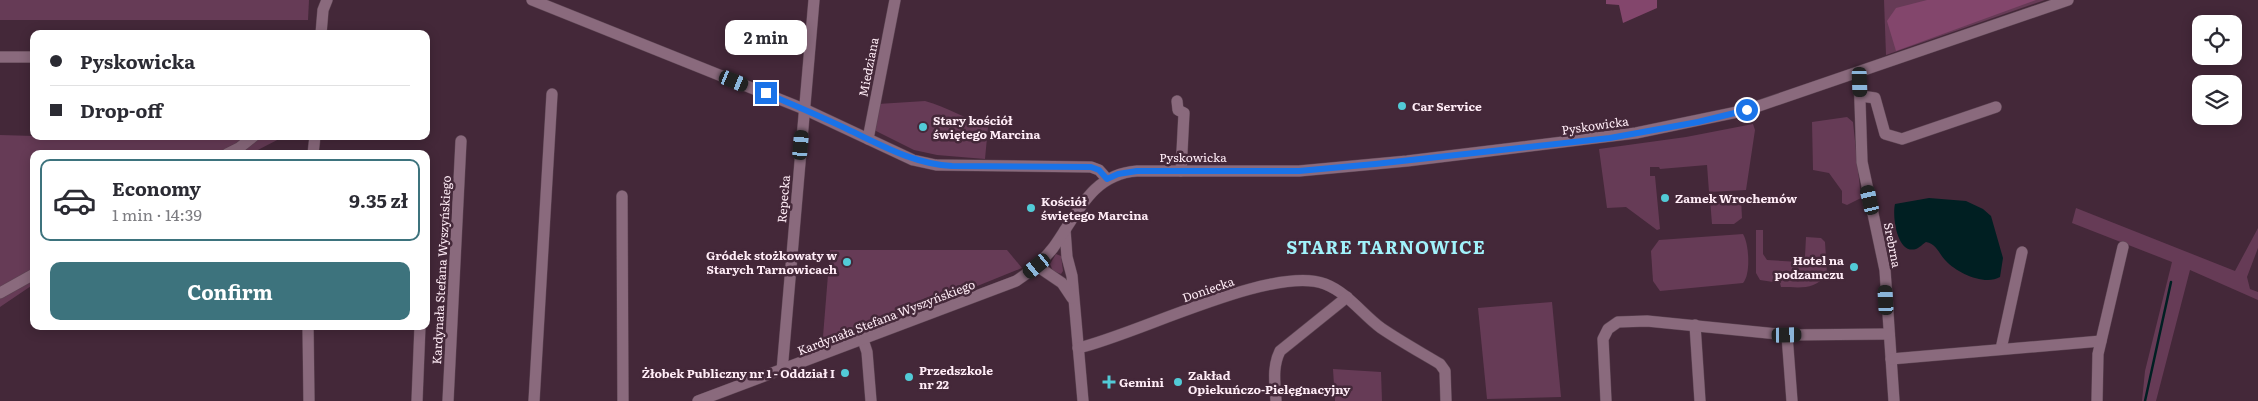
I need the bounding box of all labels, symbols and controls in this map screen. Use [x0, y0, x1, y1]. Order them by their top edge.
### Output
map controls [2192, 15, 2242, 125]
button: locate [2192, 15, 2242, 65]
callout: 2 min [725, 21, 807, 56]
text: 2 min [744, 25, 788, 49]
street label: Miedziana [853, 35, 883, 98]
text: Pyskowicka [80, 47, 195, 75]
car [1851, 67, 1868, 97]
car [717, 68, 750, 94]
button: layers [2192, 75, 2242, 125]
route end [755, 82, 777, 104]
text: Drop-off [80, 96, 163, 124]
place label: Car Service [1412, 97, 1482, 115]
route start [1736, 99, 1758, 121]
marker: Car Service [1396, 100, 1408, 112]
place label: Stary kościół świętego Marcina [933, 111, 1041, 143]
street label: Pyskowicka [1560, 111, 1630, 139]
marker: Stary kościół świętego Marcina [917, 121, 929, 133]
car [792, 129, 809, 161]
street label: Pyskowicka [1159, 148, 1227, 166]
text: Economy [112, 174, 201, 202]
street label: Repecka [772, 174, 794, 224]
street label: Kardynała Stefana Wyszyńskiego [427, 175, 455, 365]
icon: car [52, 178, 97, 223]
car [1859, 184, 1880, 216]
text: 9.35 zł [349, 186, 408, 214]
place label: Zamek Wrochemów [1675, 189, 1797, 207]
place label: Kościół świętego Marcina [1041, 192, 1149, 224]
marker: Zamek Wrochemów [1659, 192, 1671, 204]
text: 1 min · 14:39 [112, 202, 202, 226]
marker: Kościół świętego Marcina [1025, 202, 1037, 214]
street label: Srebrna [1880, 221, 1906, 270]
district label: STARE TARNOWICE [1286, 233, 1486, 260]
place label: Gródek stożkowaty w Starych Tarnowicach [706, 246, 837, 278]
car [1020, 251, 1053, 281]
place label: Hotel na podzamczu [1775, 251, 1844, 283]
marker: Gródek stożkowaty w Starych Tarnowicach [841, 256, 853, 268]
marker: Hotel na podzamczu [1848, 261, 1860, 273]
button: Confirm [50, 262, 410, 320]
street label: Doniecka [1180, 272, 1237, 306]
street label: Kardynała Stefana Wyszyńskiego [794, 275, 978, 359]
car [1877, 285, 1894, 315]
car [1771, 327, 1802, 343]
place label: Przedszkole nr 22 [919, 361, 993, 393]
place label: Żłobek Publiczny nr 1 - Oddział I [642, 364, 835, 382]
place label: Zakład Opiekuńczo-Pielęgnacyjny [1188, 366, 1351, 398]
marker: Żłobek Publiczny nr 1 - Oddział I [839, 367, 851, 379]
marker: Przedszkole nr 22 [903, 371, 915, 383]
place label: Gemini [1119, 373, 1165, 391]
marker: Gemini [1103, 376, 1115, 388]
marker: Zakład Opiekuńczo-Pielęgnacyjny [1172, 376, 1184, 388]

